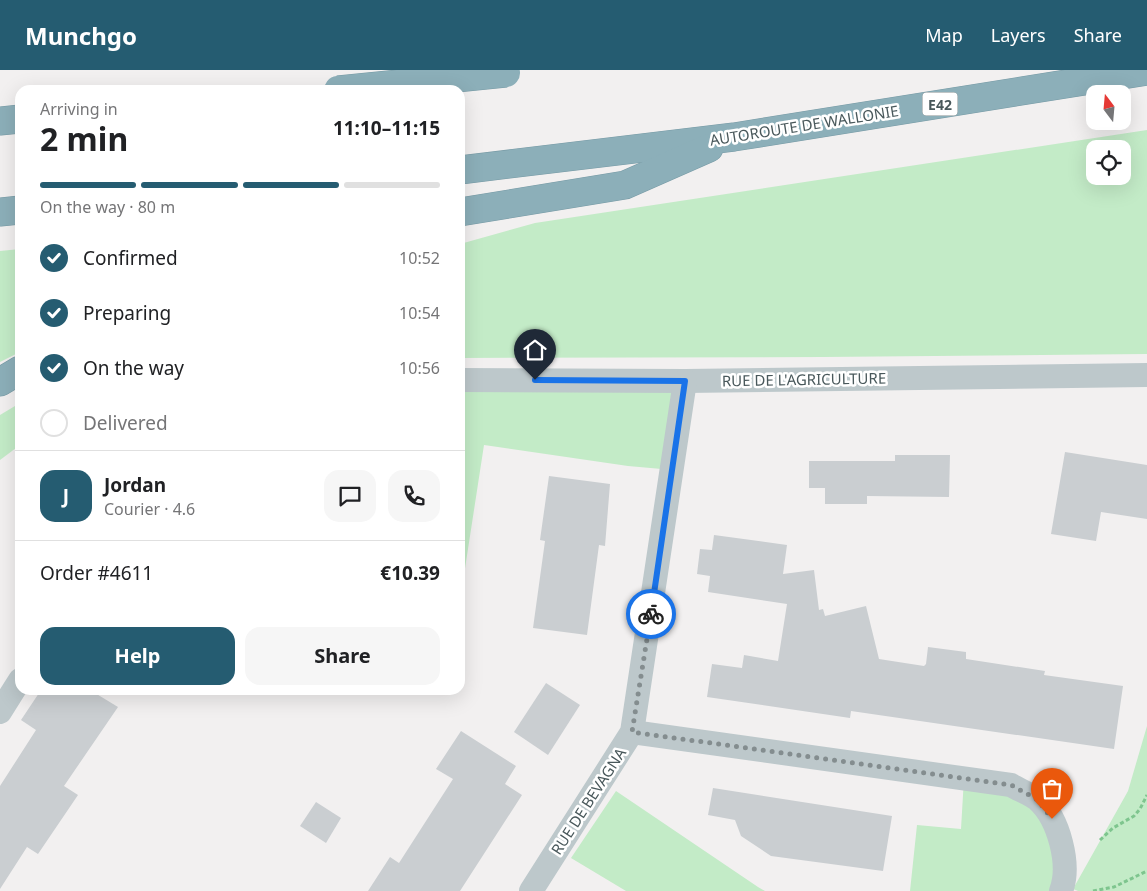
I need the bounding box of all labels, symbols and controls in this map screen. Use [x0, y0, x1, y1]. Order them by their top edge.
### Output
text: Munchgo [25, 19, 137, 52]
text: Map [925, 23, 963, 47]
text: Layers [991, 23, 1046, 47]
text: Share [1074, 23, 1122, 47]
north arrow [1086, 85, 1131, 130]
map controls [1086, 85, 1131, 185]
road number: E42 [922, 92, 958, 116]
text: Arriving in [40, 98, 118, 120]
street label: AUTOROUTE DE WALLONIE [708, 100, 900, 150]
text: 11:10–11:15 [333, 115, 440, 141]
text: 2 min [40, 117, 128, 160]
button: locate [1086, 140, 1131, 185]
text: On the way · 80 m [40, 196, 175, 218]
icon: check [40, 244, 68, 272]
text: Confirmed [83, 245, 178, 271]
text: 10:52 [399, 247, 440, 269]
icon: check [40, 299, 68, 327]
text: Preparing [83, 300, 171, 326]
text: 10:54 [399, 302, 440, 324]
pin [514, 329, 556, 380]
icon: home [521, 336, 549, 364]
icon: check [40, 354, 68, 382]
text: On the way [83, 355, 184, 381]
text: 10:56 [399, 357, 440, 379]
street label: RUE DE L'AGRICULTURE [722, 368, 886, 390]
text: Delivered [83, 410, 168, 436]
button: chat [324, 470, 376, 522]
button: phone [388, 470, 440, 522]
text: Jordan [104, 472, 166, 498]
text: J [63, 483, 69, 509]
text: Courier · 4.6 [104, 498, 195, 520]
text: Order #4611 [40, 560, 153, 586]
text: €10.39 [380, 560, 440, 586]
courier [626, 589, 676, 639]
icon: bike [637, 600, 665, 628]
button: Help [40, 627, 235, 685]
button: Share [245, 627, 440, 685]
street label: RUE DE BEVAGNA [546, 743, 630, 858]
pin [1031, 768, 1073, 819]
icon: bag [1038, 775, 1066, 803]

